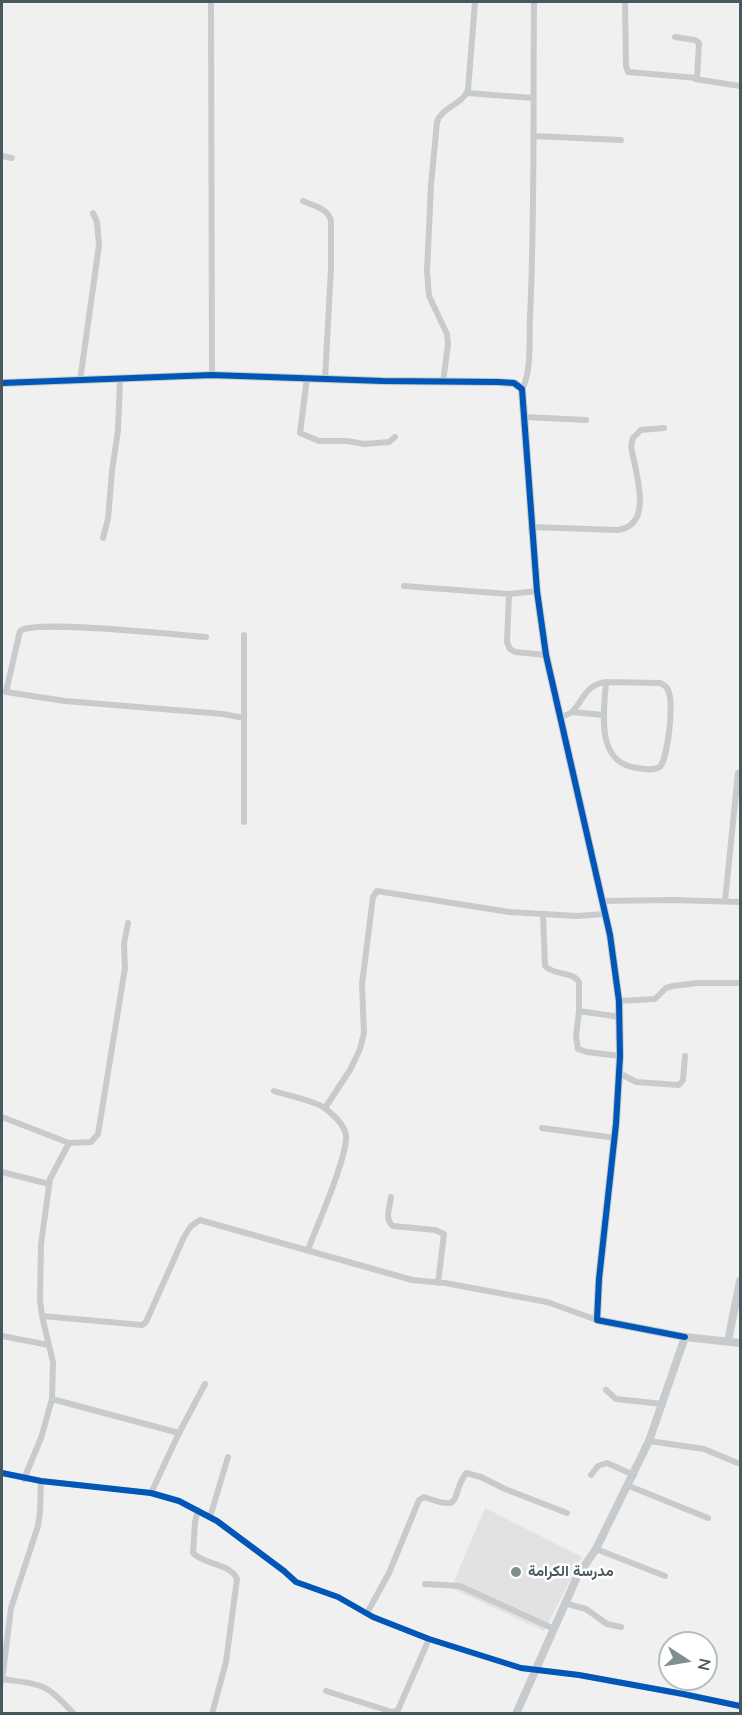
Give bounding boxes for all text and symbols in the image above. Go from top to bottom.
place label: مدرسة الكرامة [528,1563,614,1581]
marker: مدرسة الكرامة [509,1565,523,1579]
north arrow [658,1631,718,1691]
text: N [692,1656,716,1672]

